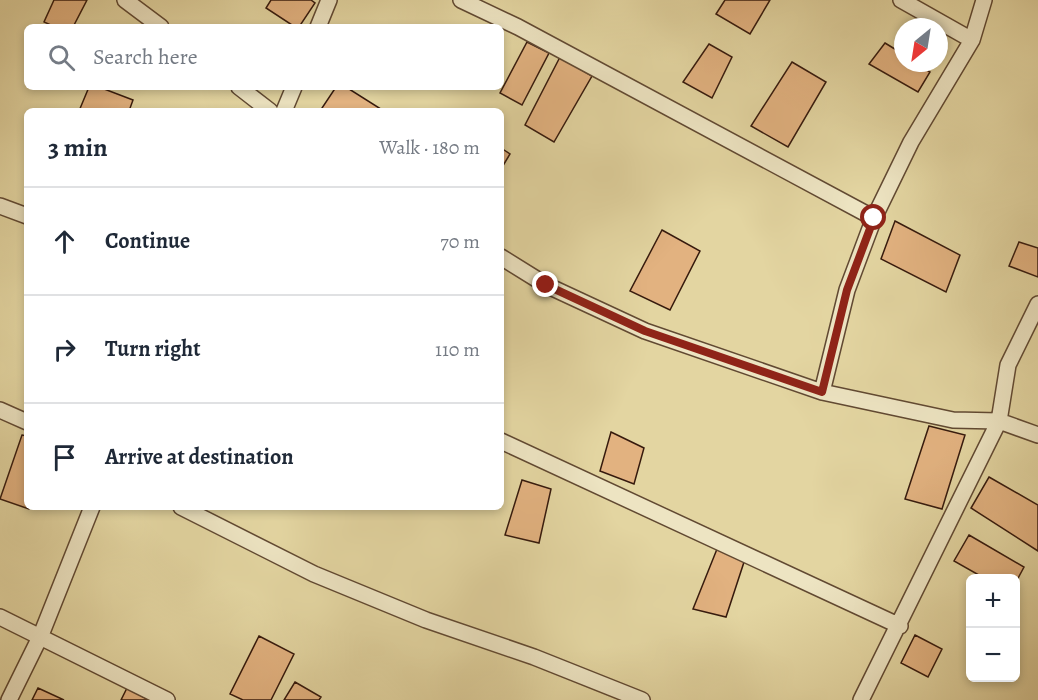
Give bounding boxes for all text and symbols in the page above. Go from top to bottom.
north arrow [894,18,948,72]
search box [24,24,504,90]
icon: search [45,41,78,74]
text: Search here [93,42,198,72]
text: 3 min [48,130,108,165]
text: Walk · 180 m [379,134,480,161]
route start [860,204,886,230]
icon: ahead [48,225,81,258]
text: Continue [105,226,190,256]
text: 70 m [440,228,480,255]
route end [532,271,558,297]
icon: right [48,333,81,366]
text: Turn right [105,334,201,364]
text: 110 m [435,336,480,363]
icon: arrive [48,441,81,474]
text: Arrive at destination [105,442,294,472]
map controls [966,574,1020,682]
button: + [966,574,1020,628]
button: − [966,628,1020,682]

